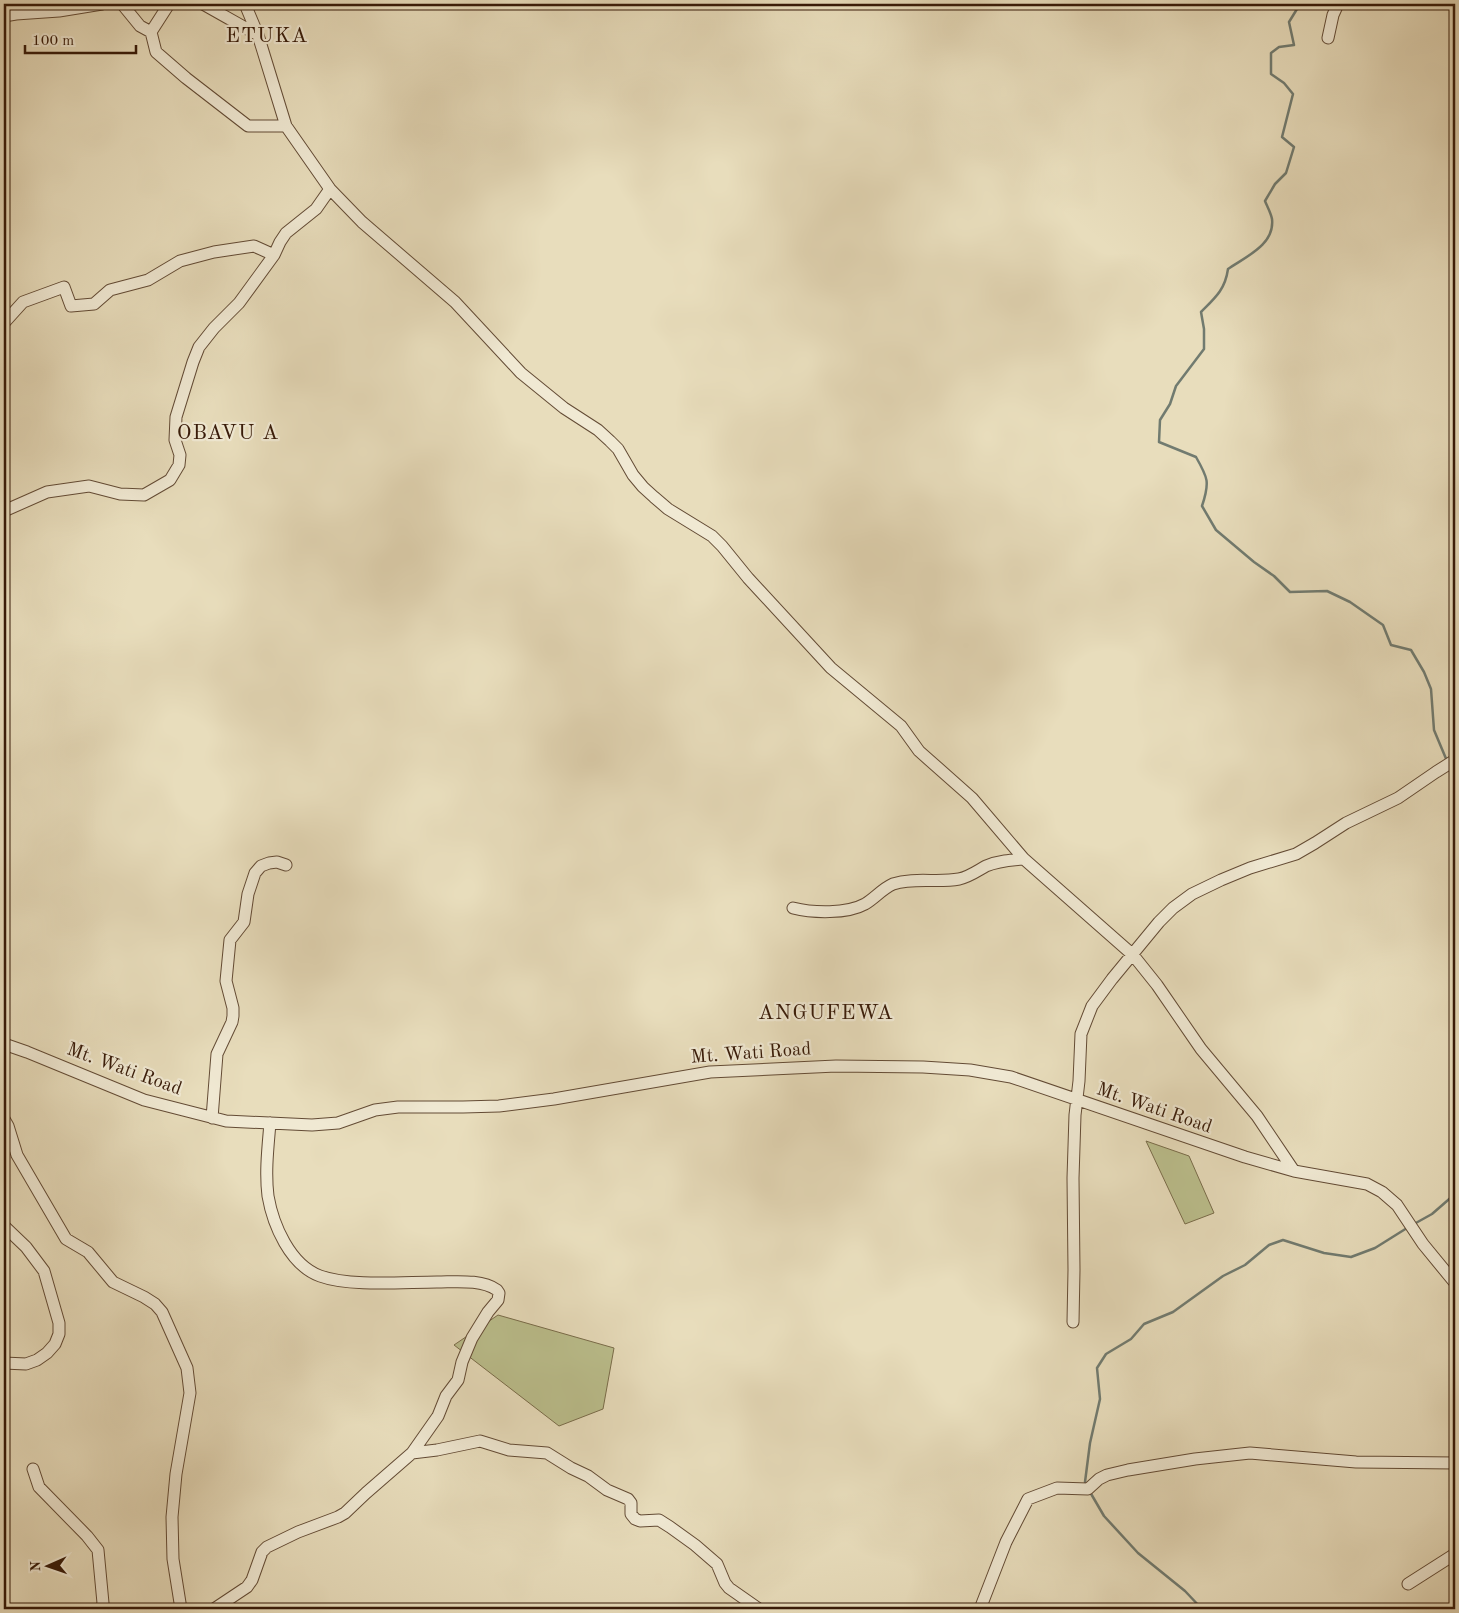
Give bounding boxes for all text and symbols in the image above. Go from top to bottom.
scale bar [25,22,136,54]
district label: ETUKA [226,26,308,47]
text: 100 m [32,34,74,49]
district label: OBAVU A [177,423,279,444]
district label: ANGUFEWA [758,1003,894,1024]
street label: Mt. Wati Road [64,1040,184,1100]
street label: Mt. Wati Road [690,1040,812,1068]
street label: Mt. Wati Road [1094,1080,1214,1138]
north arrow [22,1540,72,1590]
text: N [29,1561,43,1572]

